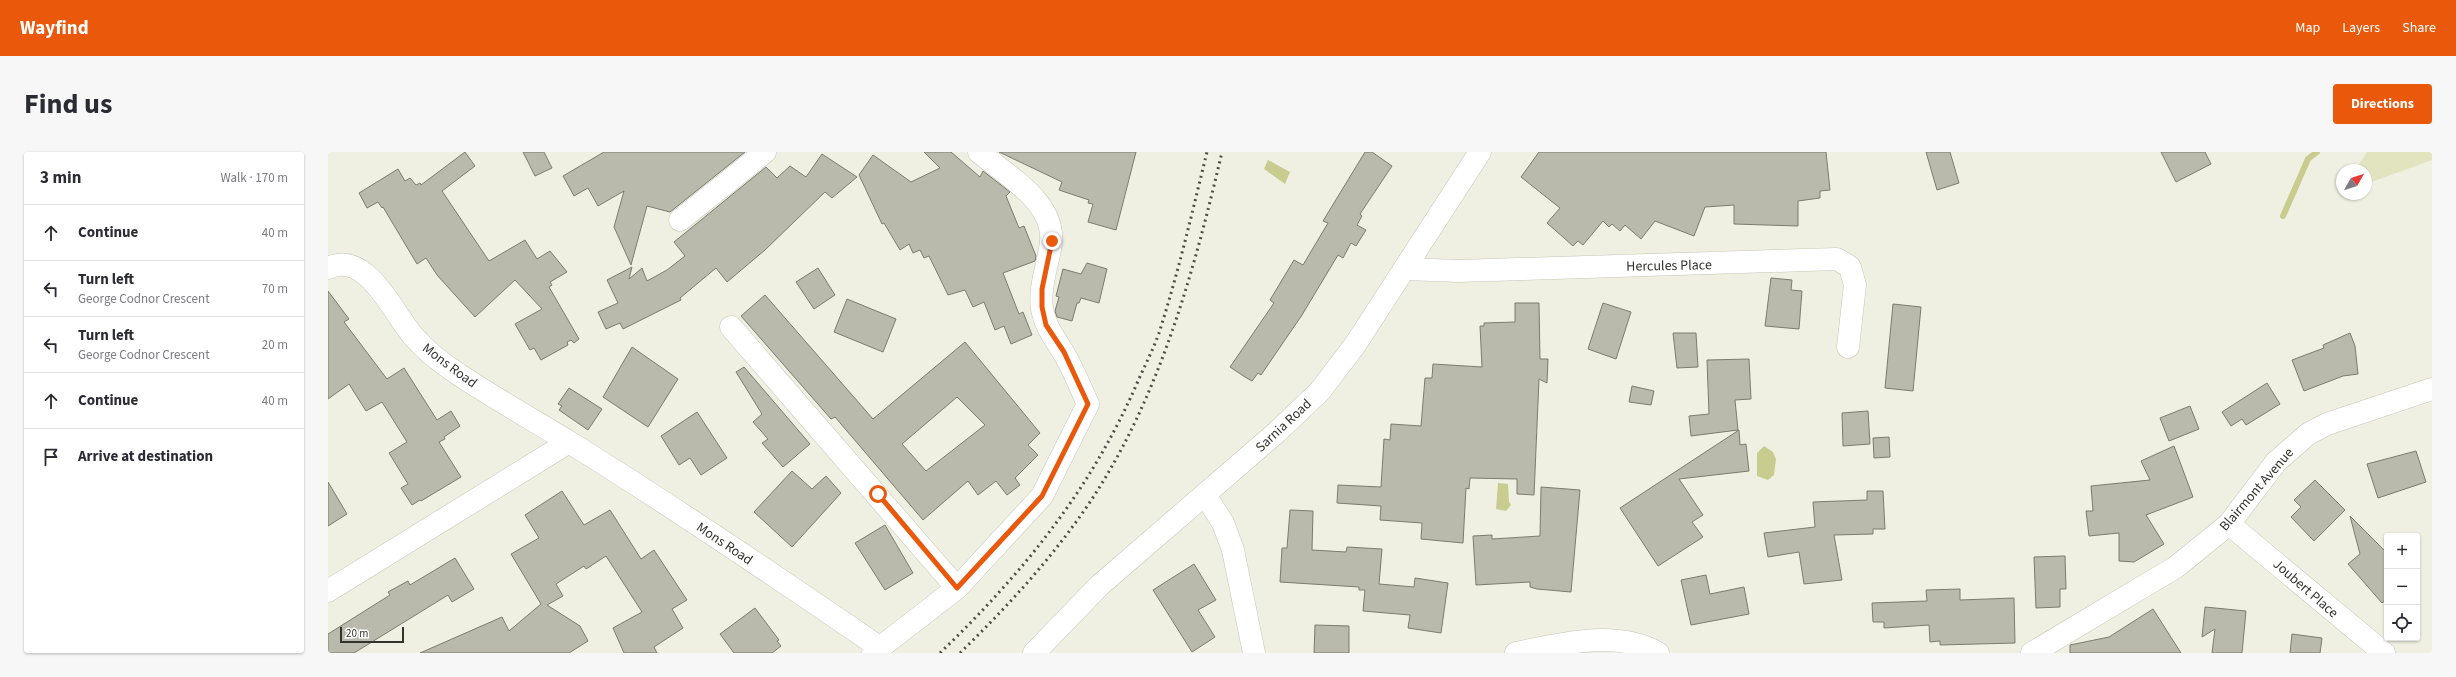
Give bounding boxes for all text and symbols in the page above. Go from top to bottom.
text: Wayfind [20,15,89,42]
text: Map [2295,18,2320,38]
text: Layers [2342,18,2380,38]
text: Share [2402,18,2436,38]
text: Find us [24,84,112,124]
button: Directions [2333,84,2432,124]
north arrow [2336,164,2372,200]
text: 3 min [40,166,81,190]
text: Walk · 170 m [220,169,288,187]
icon: ahead [40,222,62,244]
text: Continue [78,222,138,243]
text: 40 m [262,224,288,242]
route end [1043,232,1061,250]
street label: Hercules Place [1626,255,1712,277]
text: Turn left [78,269,134,290]
icon: left [40,278,62,300]
text: 70 m [262,280,288,298]
text: George Codnor Crescent [78,290,210,308]
text: Turn left [78,325,134,346]
icon: left [40,334,62,356]
text: 20 m [262,336,288,354]
street label: Mons Road [418,339,481,393]
text: George Codnor Crescent [78,346,210,364]
icon: ahead [40,390,62,412]
text: Continue [78,390,138,411]
text: 40 m [262,392,288,410]
street label: Sarnia Road [1251,394,1316,457]
street label: Blairmont Avenue [2215,444,2299,536]
icon: arrive [40,446,62,468]
text: Arrive at destination [78,446,213,467]
route start [869,485,887,503]
street label: Mons Road [692,518,757,570]
map controls [2384,533,2420,641]
button: + [2384,533,2420,569]
street label: Joubert Place [2268,555,2342,623]
button: − [2384,569,2420,605]
button: locate [2384,605,2420,641]
scale bar [340,625,404,644]
text: 20 m [346,626,368,641]

